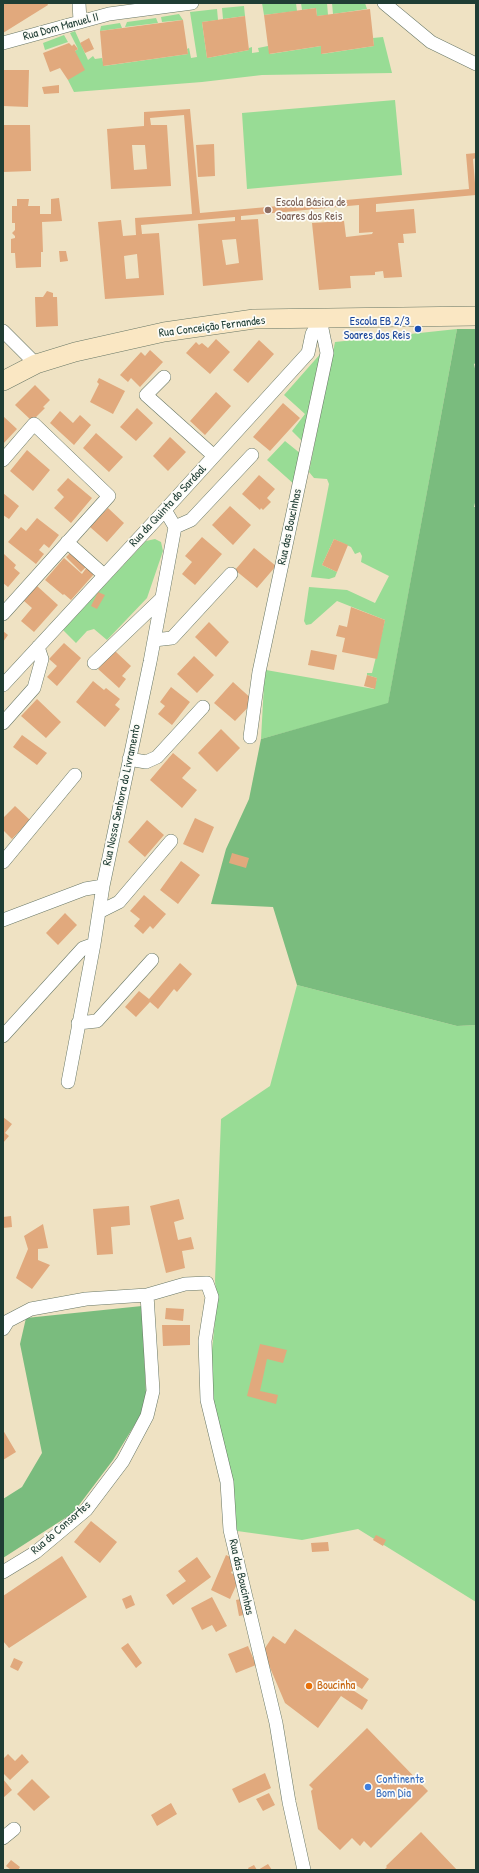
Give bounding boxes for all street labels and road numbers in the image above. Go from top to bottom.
street label: Rua Dom Manuel II [22,10,100,44]
street label: Rua Conceição Fernandes [158,313,266,341]
street label: Rua da Quinta do Sardoal [126,462,210,550]
street label: Rua das Boucinhas [275,488,305,566]
street label: Rua Nossa Senhora do Livramento [100,723,144,867]
street label: Rua do Consortes [28,1498,94,1558]
street label: Rua das Boucinhas [225,1538,257,1616]

